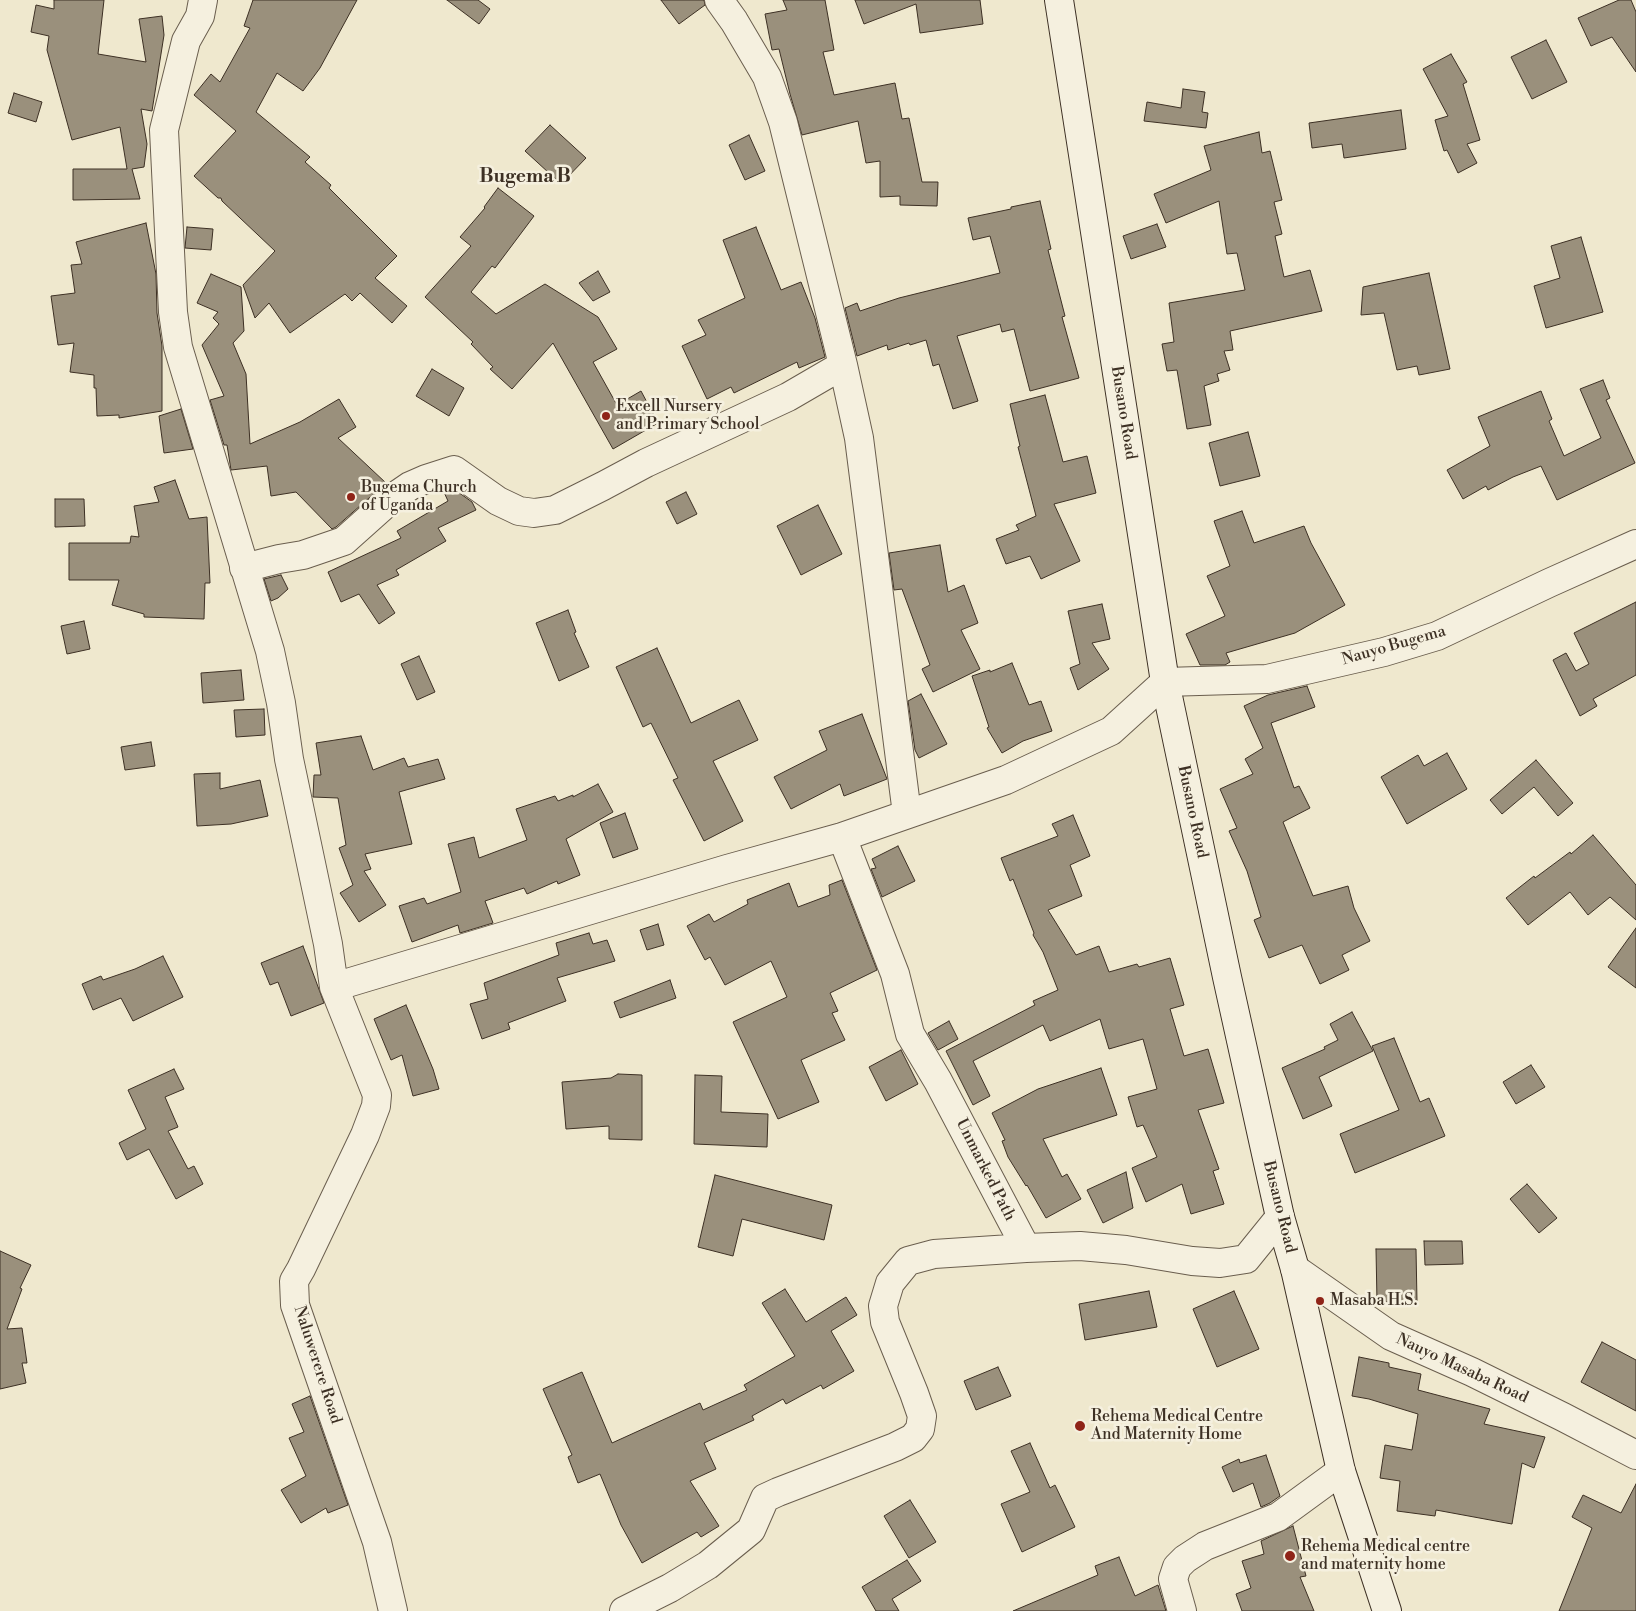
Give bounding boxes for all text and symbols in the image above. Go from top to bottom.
district label: Bugema B [479,166,571,188]
street label: Busano Road [1106,365,1140,461]
place label: Excell Nursery and Primary School [616,397,760,435]
marker: Excell Nursery and Primary School [600,410,612,422]
place label: Bugema Church of Uganda [361,478,477,516]
marker: Bugema Church of Uganda [345,491,357,503]
street label: Nauyo Bugema [1340,622,1448,670]
street label: Busano Road [1173,764,1211,860]
street label: Unmarked Path [951,1116,1019,1224]
street label: Busano Road [1258,1159,1300,1255]
place label: Masaba H.S. [1330,1291,1417,1311]
marker: Masaba H.S. [1314,1295,1326,1307]
street label: Naluwerere Road [289,1304,345,1426]
street label: Nauyo Masaba Road [1393,1330,1531,1408]
place label: Rehema Medical Centre And Maternity Home [1091,1407,1263,1445]
marker: Rehema Medical Centre And Maternity Home [1073,1419,1087,1433]
place label: Rehema Medical centre and maternity home [1301,1537,1470,1575]
marker: Rehema Medical centre and maternity home [1283,1549,1297,1563]

